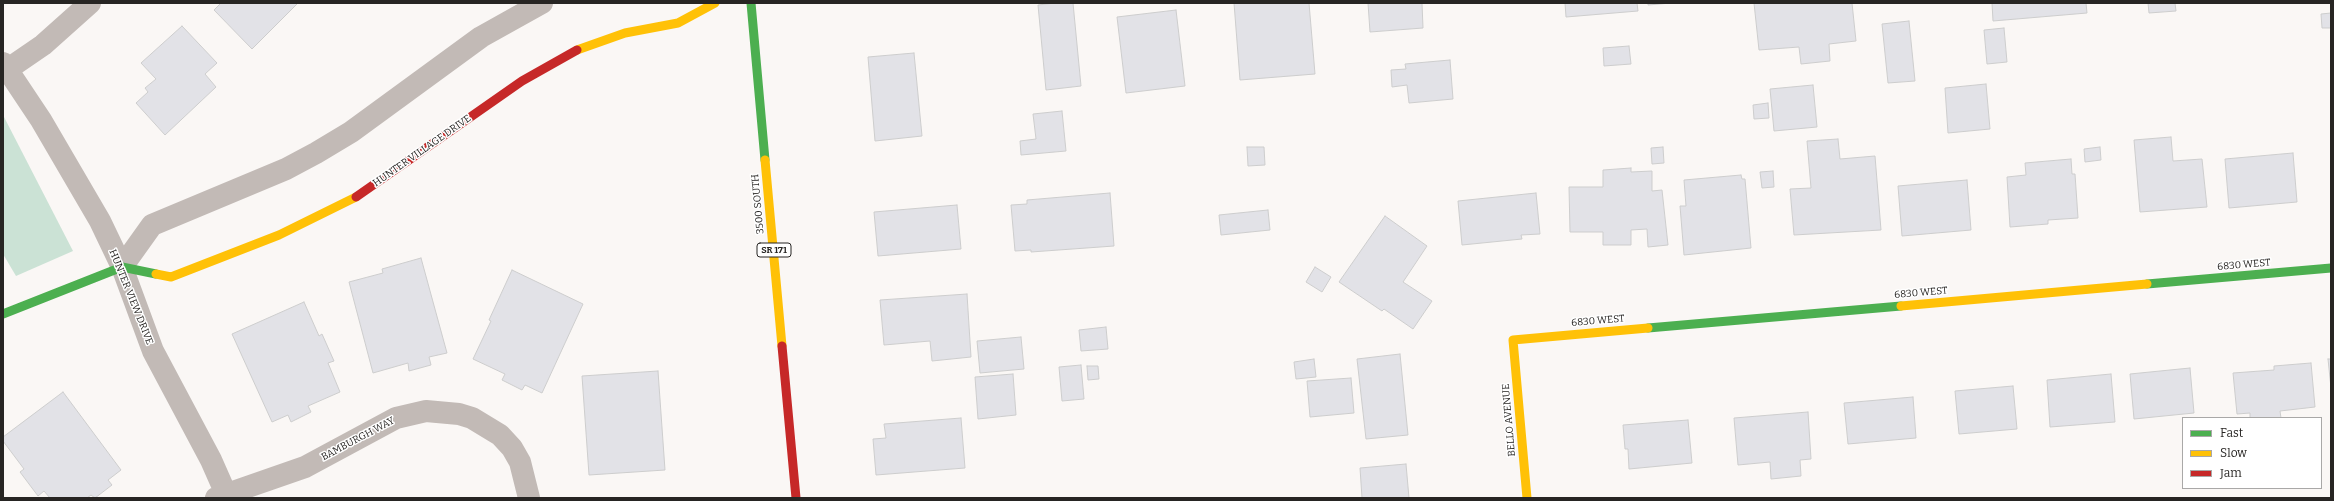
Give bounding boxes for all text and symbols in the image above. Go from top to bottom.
street label: HUNTER VILLAGE DRIVE [371,113,473,189]
street label: 3500 SOUTH [749,173,767,235]
road number: SR 171 [757,243,791,257]
street label: HUNTER VIEW DRIVE [106,248,156,346]
street label: 6830 WEST [2217,257,2271,273]
street label: 6830 WEST [1894,285,1948,301]
street label: 6830 WEST [1571,313,1625,329]
street label: BELLO AVENUE [1500,383,1518,457]
street label: BAMBURGH WAY [319,415,397,463]
legend [2182,417,2322,489]
text: Fast [2220,426,2243,440]
text: Slow [2220,446,2247,460]
text: Jam [2220,466,2242,480]

